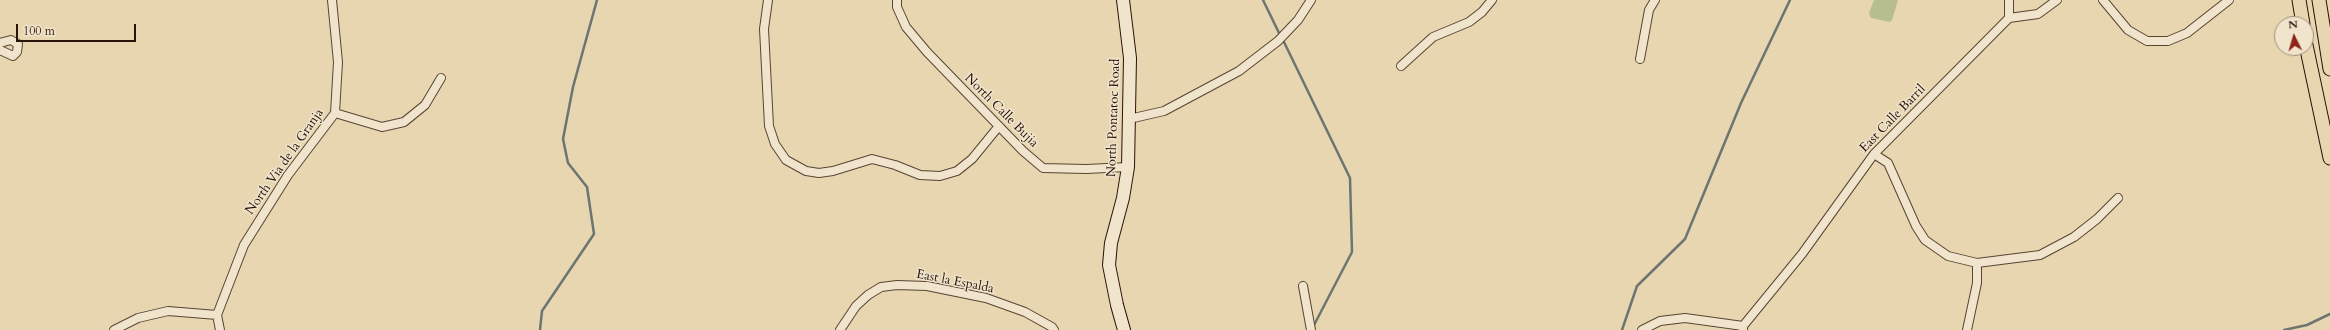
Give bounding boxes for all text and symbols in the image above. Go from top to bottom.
scale bar [18,16,138,42]
north arrow [2274,16,2314,56]
text: N [2288,17,2298,32]
text: 100 m [23,23,55,39]
street label: North Pontatoc Road [1104,58,1124,178]
street label: North Calle Bujia [961,71,1041,151]
street label: East Calle Barril [1857,82,1929,156]
street label: North Via de la Granja [242,106,328,218]
street label: East la Espalda [915,267,995,297]

